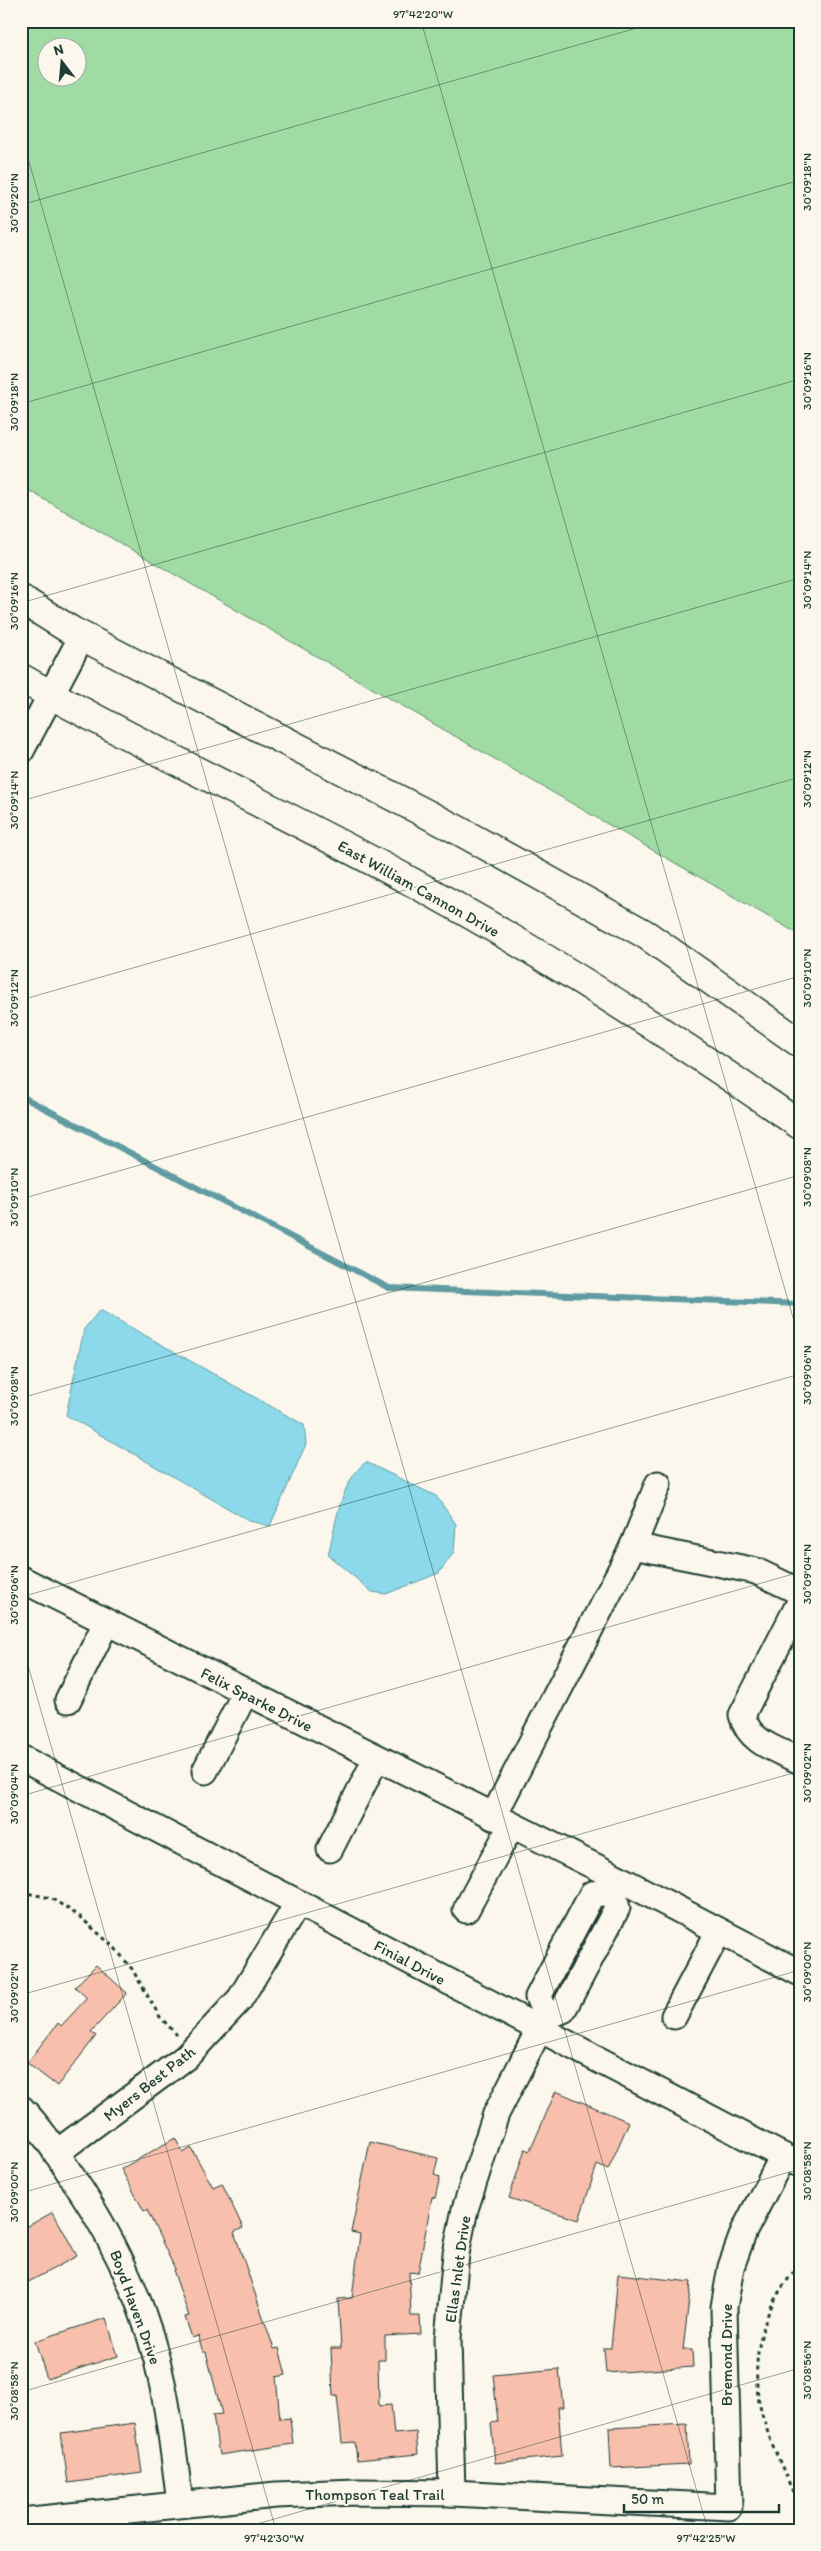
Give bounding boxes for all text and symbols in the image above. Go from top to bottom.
text: 97°42'20"W [393,7,453,21]
north arrow [38,38,88,88]
text: N [52,41,65,59]
text: 30°09'18"N [800,153,814,211]
text: 30°09'20"N [7,173,21,233]
text: 30°09'16"N [800,352,814,410]
text: 30°09'18"N [7,373,21,431]
text: 30°09'14"N [800,551,814,609]
text: 30°09'16"N [7,572,21,630]
text: 30°09'12"N [800,750,814,808]
text: 30°09'14"N [7,771,21,829]
street label: East William Cannon Drive [334,836,503,941]
text: 30°09'10"N [800,949,814,1007]
text: 30°09'12"N [7,969,21,1027]
text: 30°09'08"N [800,1147,814,1207]
text: 30°09'10"N [7,1168,21,1226]
text: 30°09'06"N [800,1345,814,1405]
text: 30°09'08"N [7,1366,21,1426]
text: 30°09'04"N [800,1544,814,1604]
text: 30°09'06"N [7,1565,21,1625]
street label: Felix Sparke Drive [198,1663,316,1736]
text: 30°09'02"N [800,1743,814,1803]
text: 30°09'04"N [7,1764,21,1824]
street label: Finial Drive [371,1936,449,1989]
text: 30°09'00"N [800,1942,814,2002]
text: 30°09'02"N [7,1963,21,2023]
street label: Myers Best Path [100,2041,199,2125]
text: 30°08'58"N [800,2141,814,2201]
text: 30°09'00"N [7,2162,21,2222]
street label: Ellas Inlet Drive [441,2214,474,2324]
street label: Boyd Haven Drive [106,2247,165,2367]
street label: Bremond Drive [717,2304,736,2406]
text: 30°08'56"N [800,2341,814,2399]
text: 30°08'58"N [7,2361,21,2421]
scale bar [624,2481,778,2513]
street label: Thompson Teal Trail [305,2485,445,2504]
text: 50 m [631,2490,664,2508]
text: 97°42'30"W [244,2531,304,2545]
text: 97°42'25"W [677,2531,735,2545]

